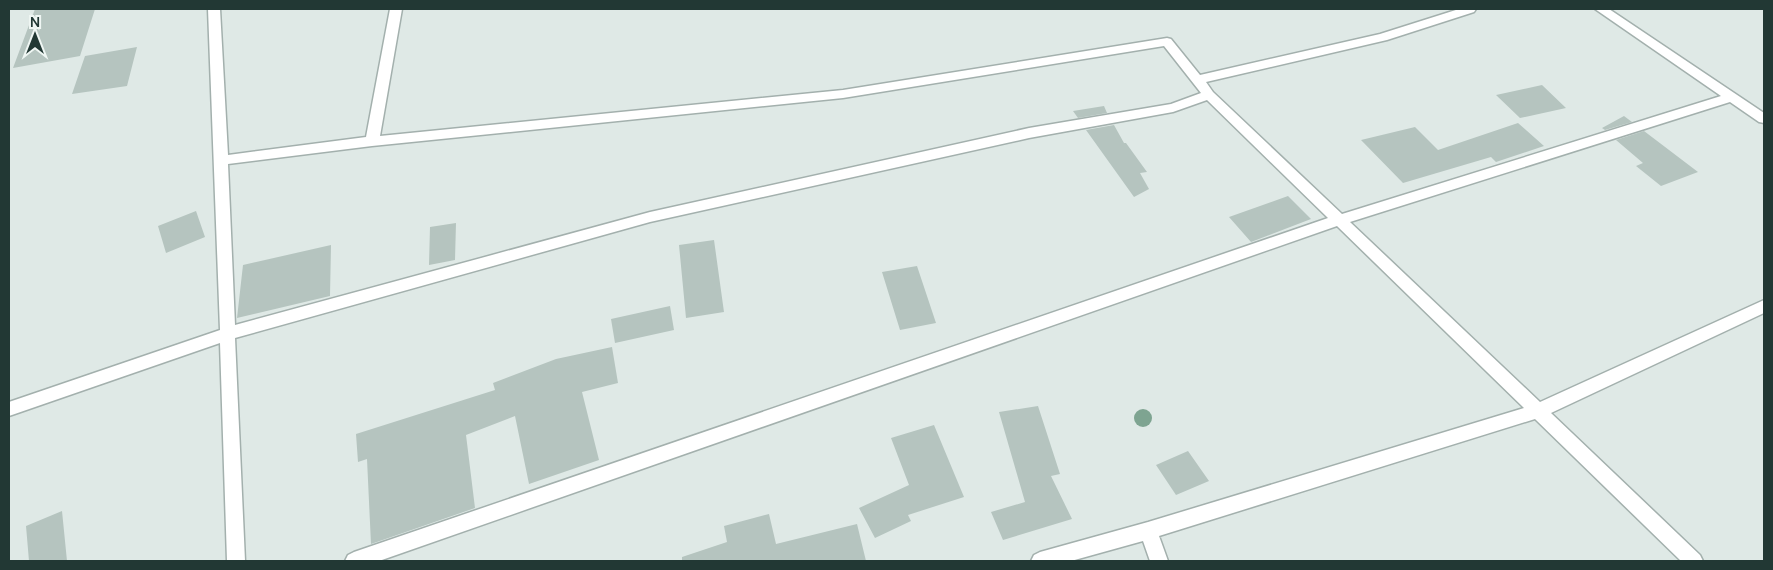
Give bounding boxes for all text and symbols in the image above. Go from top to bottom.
north arrow [10,10,60,60]
text: N [30,12,40,31]

